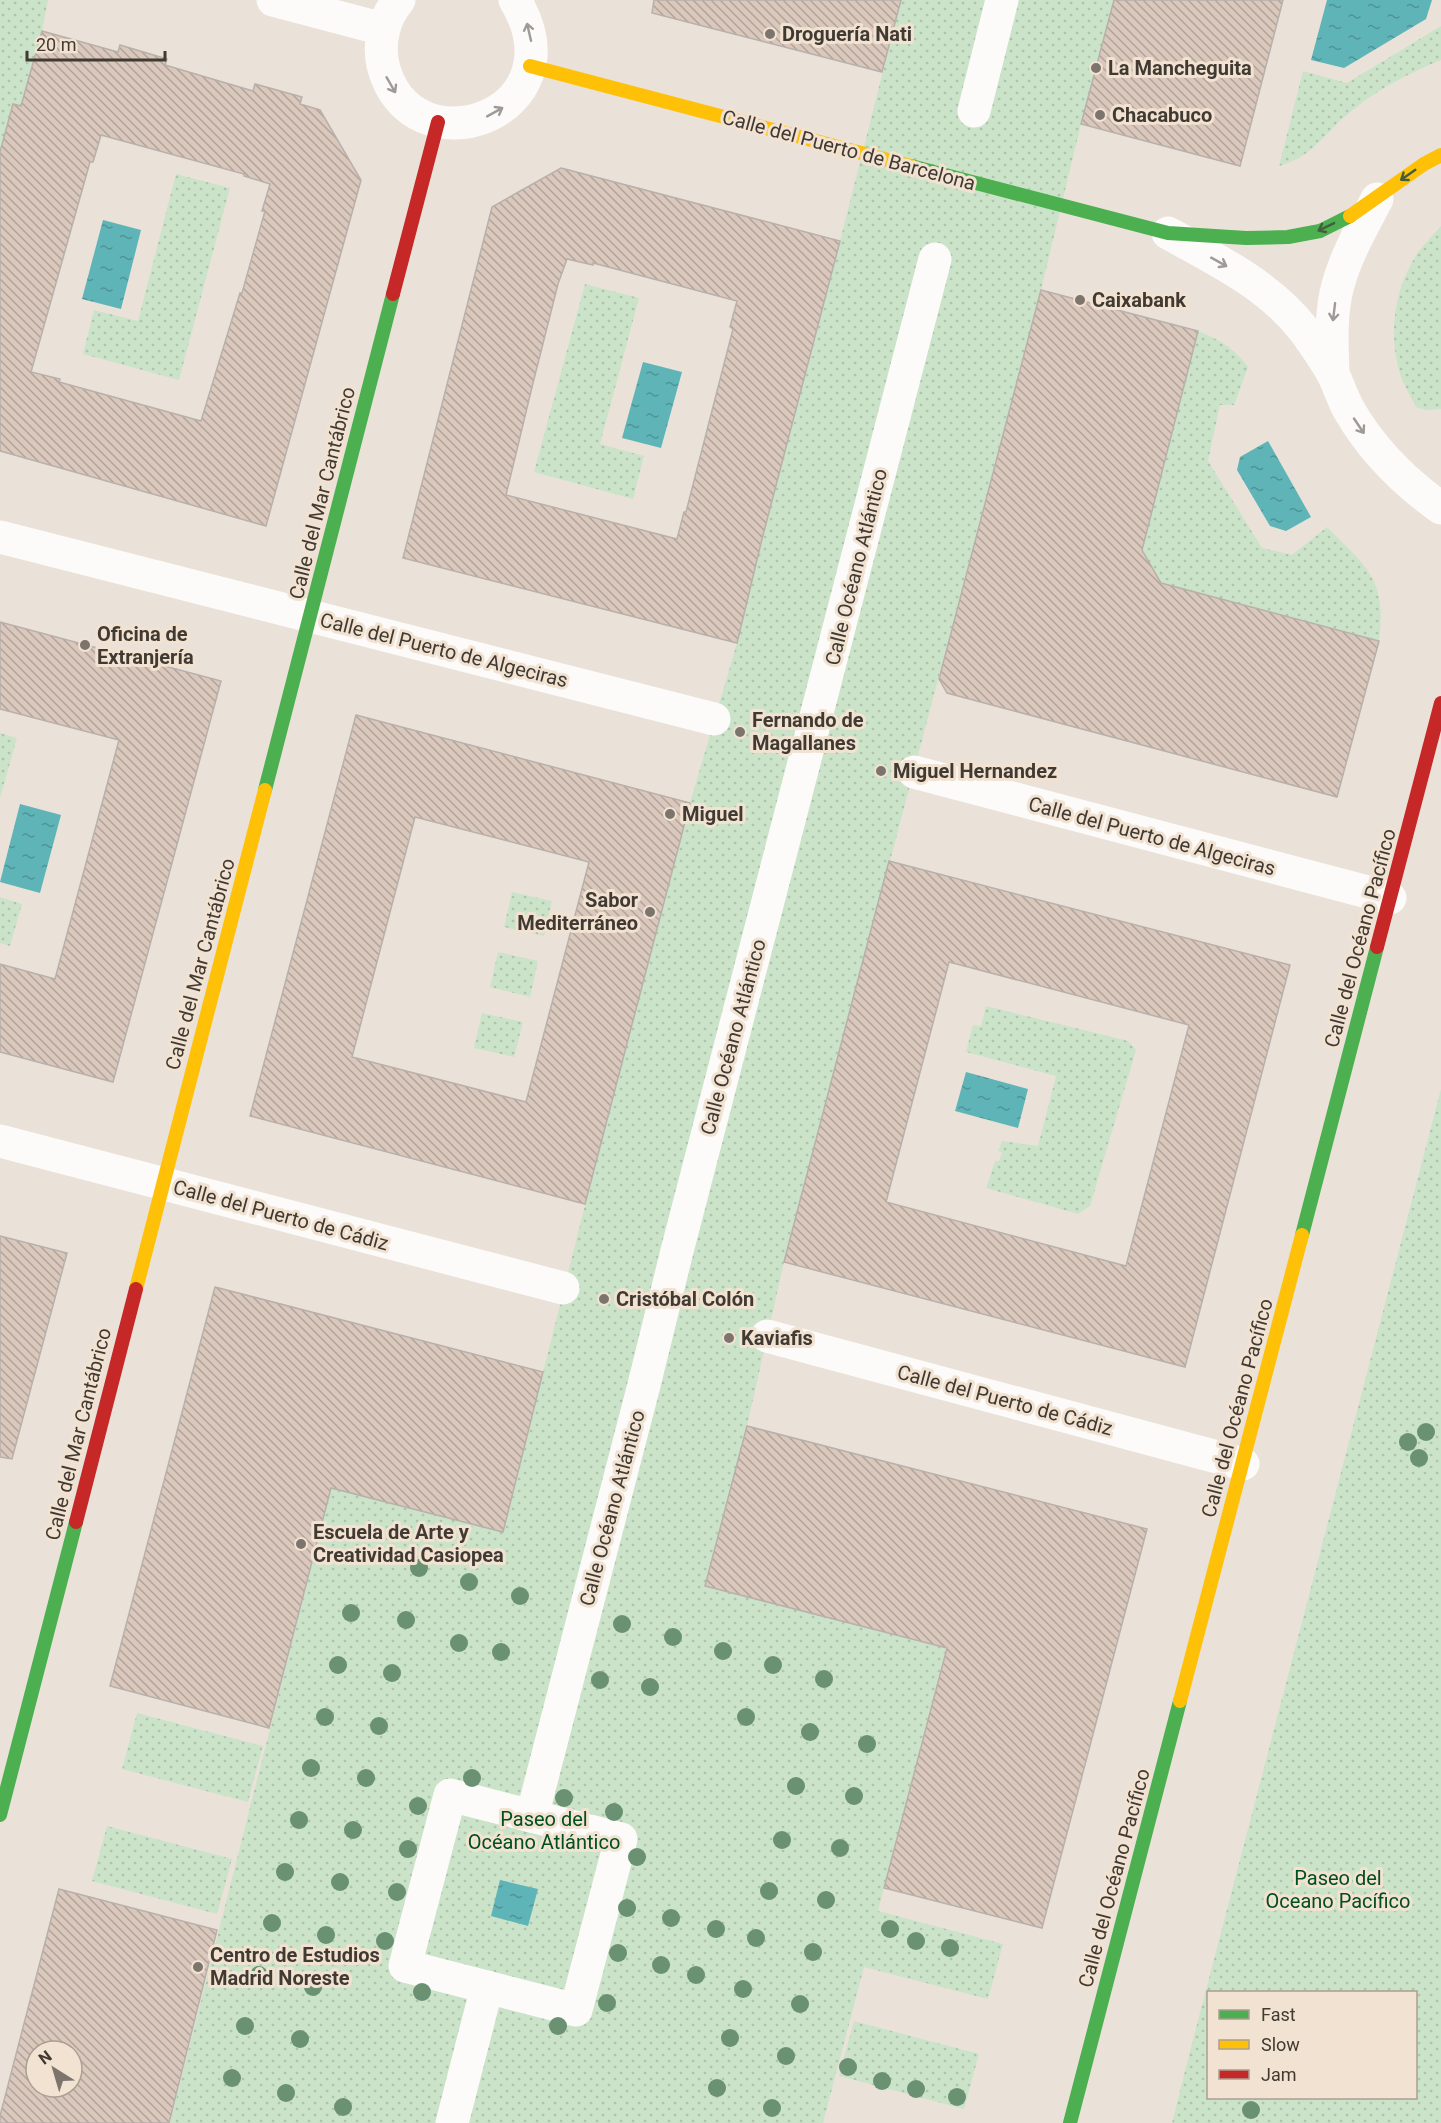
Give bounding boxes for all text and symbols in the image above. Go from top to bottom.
one-way arrow [523,22,534,42]
place label: Droguería Nati [782,22,912,46]
scale bar [27,24,165,62]
marker: Droguería Nati [763,27,777,41]
text: 20 m [36,34,76,55]
place label: La Mancheguita [1108,56,1252,80]
marker: La Mancheguita [1089,61,1103,75]
one-way arrow [386,77,398,94]
place label: Chacabuco [1112,103,1212,127]
street label: Calle del Puerto de Barcelona [720,105,978,195]
one-way arrow [485,106,503,117]
marker: Chacabuco [1093,108,1107,122]
one-way arrow [1400,169,1416,181]
one-way arrow [1317,222,1335,234]
one-way arrow [1210,256,1227,268]
place label: Caixabank [1092,288,1186,312]
marker: Caixabank [1073,293,1087,307]
one-way arrow [1328,301,1339,321]
street label: Calle del Mar Cantábrico [284,384,360,602]
one-way arrow [1353,417,1365,434]
street label: Calle Océano Atlántico [820,466,892,668]
street label: Calle del Puerto de Algeciras [318,608,570,692]
place label: Oficina de Extranjería [97,622,194,669]
marker: Oficina de Extranjería [78,638,92,652]
place label: Fernando de Magallanes [752,708,864,755]
marker: Fernando de Magallanes [733,725,747,739]
place label: Miguel Hernandez [893,759,1057,783]
marker: Miguel Hernandez [874,764,888,778]
street label: Calle del Puerto de Algeciras [1026,791,1278,881]
place label: Miguel [682,802,744,826]
marker: Miguel [663,807,677,821]
street label: Calle del Océano Pacífico [1319,826,1401,1050]
street label: Calle del Mar Cantábrico [160,856,240,1072]
place label: Sabor Mediterráneo [517,888,639,935]
marker: Sabor Mediterráneo [643,905,657,919]
street label: Calle Océano Atlántico [695,936,771,1138]
street label: Calle del Puerto de Cádiz [171,1175,391,1255]
place label: Cristóbal Colón [616,1287,754,1311]
marker: Cristóbal Colón [597,1292,611,1306]
street label: Calle del Océano Pacífico [1196,1296,1278,1520]
street label: Calle del Mar Cantábrico [40,1325,116,1543]
place label: Kaviafis [741,1326,813,1350]
marker: Kaviafis [722,1331,736,1345]
street label: Calle del Puerto de Cádiz [895,1360,1115,1440]
street label: Calle Océano Atlántico [574,1407,650,1609]
place label: Escuela de Arte y Creatividad Casiopea [313,1520,504,1567]
marker: Escuela de Arte y Creatividad Casiopea [294,1537,308,1551]
street label: Calle del Océano Pacífico [1073,1766,1155,1990]
park label: Paseo del Océano Atlántico [468,1807,620,1854]
park label: Paseo del Oceano Pacífico [1266,1866,1410,1913]
place label: Centro de Estudios Madrid Noreste [210,1943,380,1990]
marker: Centro de Estudios Madrid Noreste [191,1960,205,1974]
legend [1207,1991,1417,2099]
text: Fast [1261,2004,1296,2025]
text: Slow [1261,2034,1300,2055]
north arrow [24,2039,84,2099]
text: N [35,2046,56,2068]
text: Jam [1261,2064,1297,2085]

